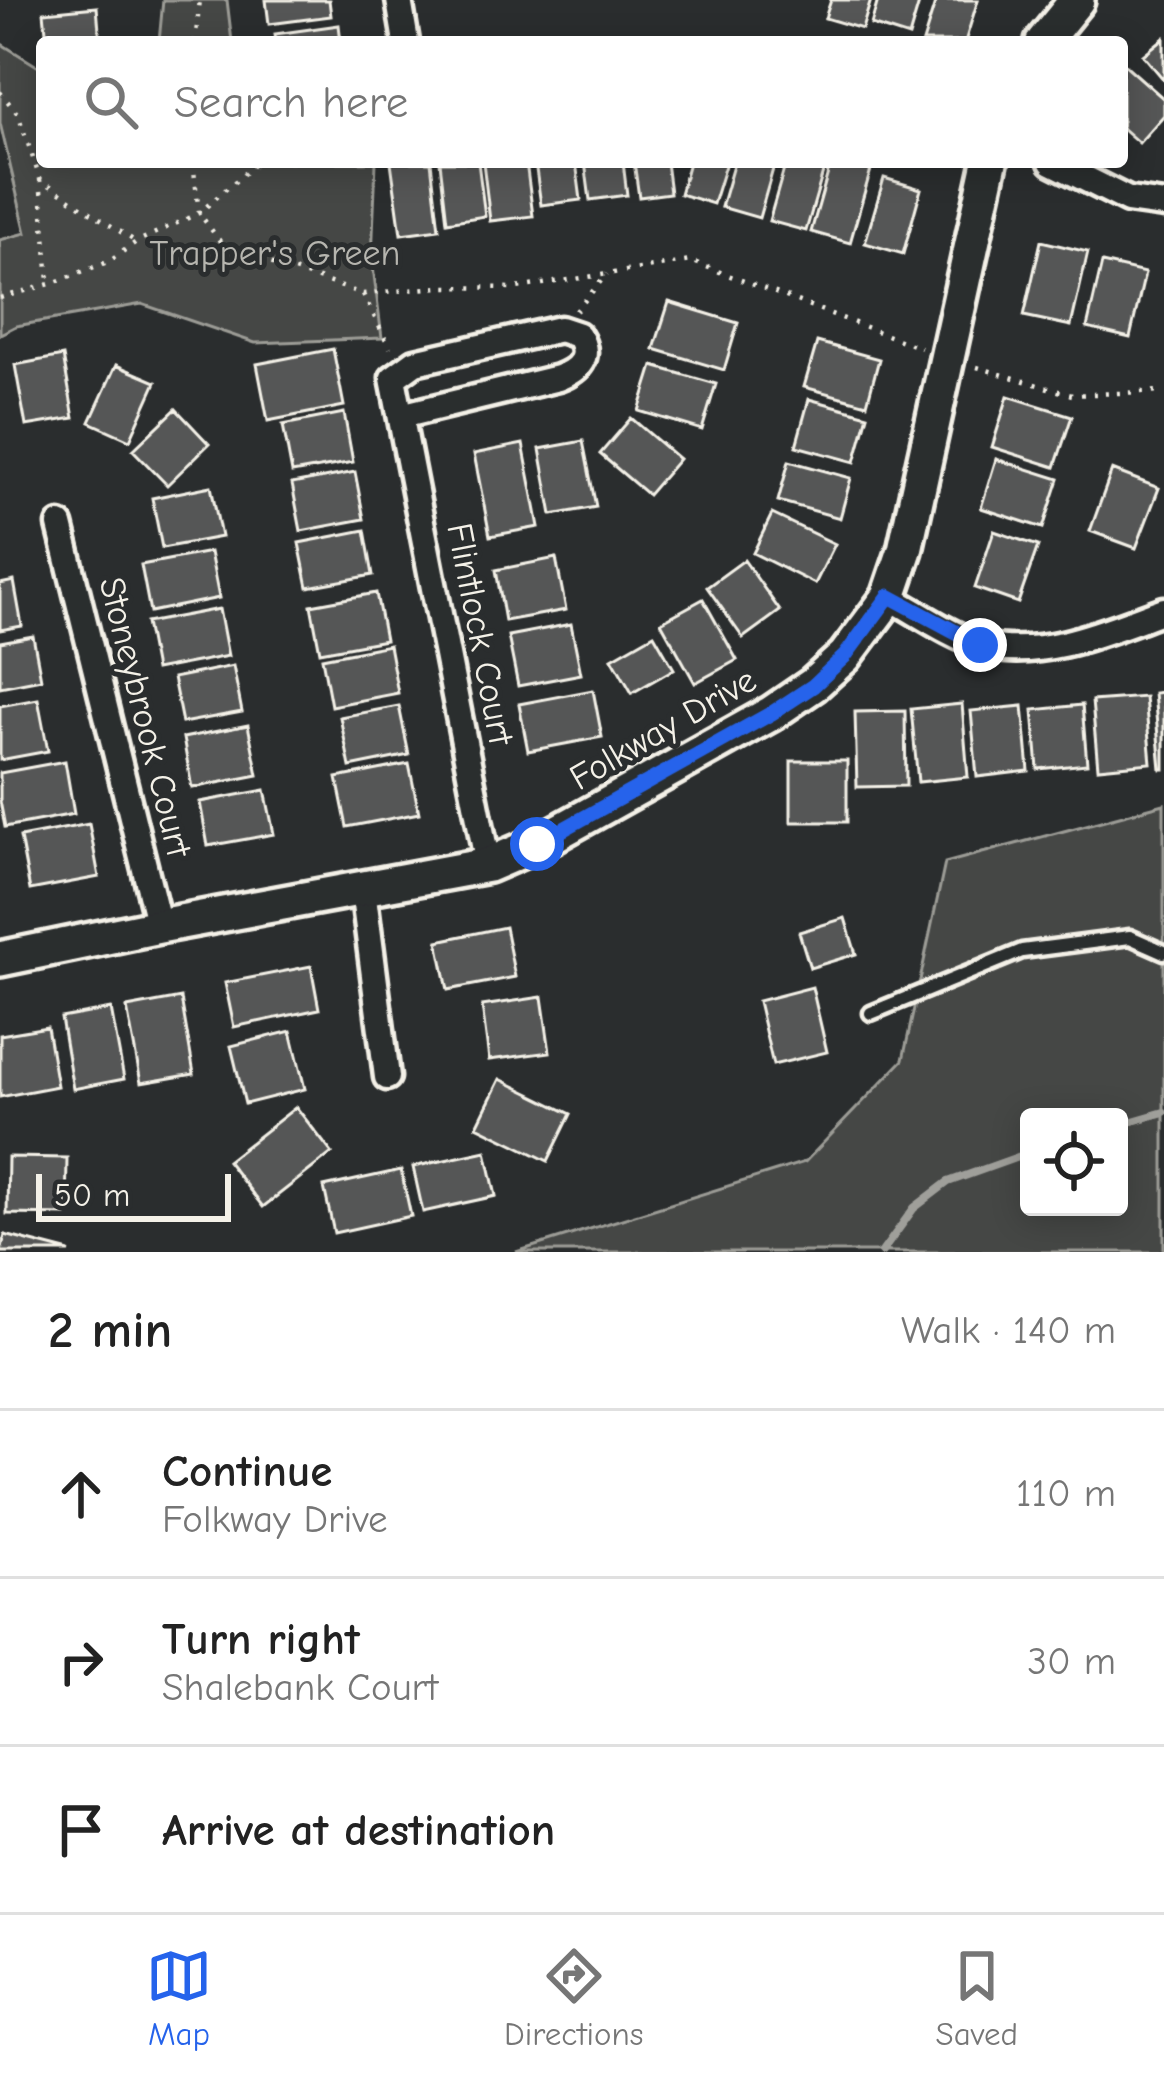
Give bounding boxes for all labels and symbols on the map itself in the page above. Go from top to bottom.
park label: Trapper's Green [150,233,400,274]
street label: Flintlock Court [438,520,522,750]
street label: Stoneybrook Court [90,573,200,863]
route end [953,618,1007,672]
street label: Folkway Drive [563,659,763,799]
route start [510,817,564,871]
scale bar [36,1168,231,1221]

